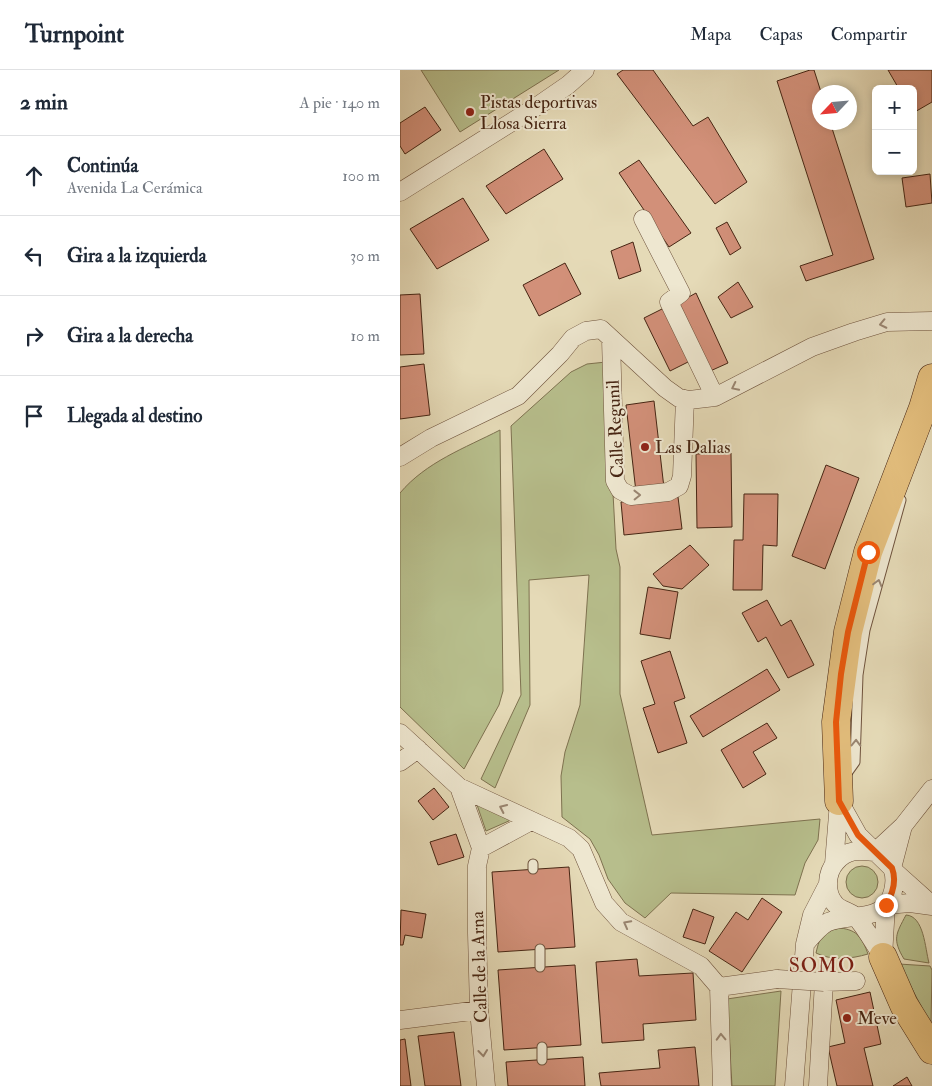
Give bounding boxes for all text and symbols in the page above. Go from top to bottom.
text: Turnpoint [25,19,124,50]
text: Mapa [690,23,732,46]
text: Capas [760,23,803,46]
text: Compartir [831,23,907,46]
north arrow [812,85,857,130]
map controls [872,85,917,175]
button: + [872,85,917,130]
text: 2 min [20,89,68,116]
place label: Pistas deportivas Llosa Sierra [480,91,597,135]
text: A pie · 140 m [299,93,380,113]
marker: Pistas deportivas Llosa Sierra [464,106,476,118]
button: − [872,130,917,175]
text: Continúa [67,154,138,178]
icon: ahead [20,162,48,190]
text: 100 m [342,166,380,186]
text: Avenida La Cerámica [67,178,203,198]
icon: left [20,242,48,270]
text: Gira a la izquierda [67,244,206,268]
text: 30 m [350,246,380,266]
one-way arrow [879,318,888,329]
icon: right [20,322,48,350]
text: Gira a la derecha [67,324,193,348]
text: 10 m [350,326,380,346]
street label: Calle Regunil [601,379,630,479]
one-way arrow [731,381,740,391]
icon: arrive [20,402,48,430]
text: Llegada al destino [67,404,202,428]
place label: Las Dalias [655,436,730,459]
marker: Las Dalias [639,441,651,453]
one-way arrow [634,490,642,500]
route start [857,541,880,564]
one-way arrow [872,579,883,588]
one-way arrow [851,739,861,747]
one-way arrow [499,804,508,814]
route end [875,894,898,917]
street label: Calle de la Arna [466,910,493,1023]
one-way arrow [624,920,633,930]
district label: SOMO [789,953,855,978]
place label: Meve [857,1007,897,1030]
marker: Meve [841,1012,853,1024]
one-way arrow [715,1033,726,1041]
one-way arrow [477,1049,488,1057]

